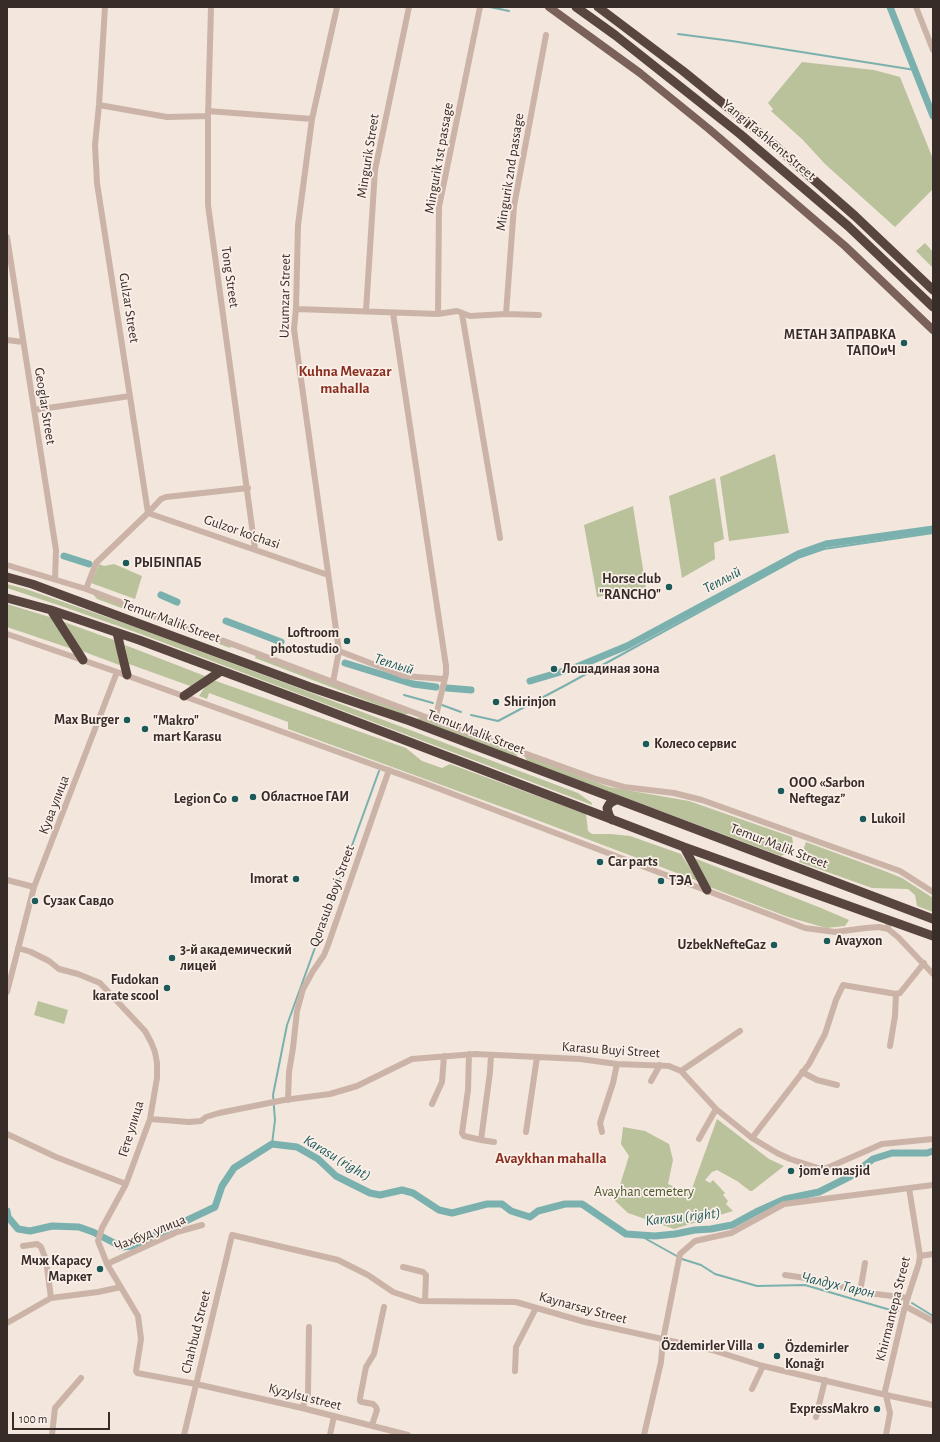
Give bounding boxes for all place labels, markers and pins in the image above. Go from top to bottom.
place label: МЕТАН ЗАПРАВКА ТАПОиЧ [784,327,896,360]
marker: МЕТАН ЗАПРАВКА ТАПОиЧ [899,338,909,348]
place label: РЫБINПАБ [134,555,202,571]
marker: РЫБINПАБ [121,558,131,568]
place label: Horse club "RANCHO" [599,571,661,604]
marker: Horse club "RANCHO" [664,582,674,592]
place label: Loftroom photostudio [270,625,339,658]
marker: Loftroom photostudio [342,636,352,646]
place label: Лошадиная зона [562,661,660,677]
marker: Лошадиная зона [549,664,559,674]
place label: Shirinjon [504,694,556,710]
marker: Shirinjon [491,697,501,707]
place label: Max Burger [54,712,119,728]
place label: "Makro" mart Karasu [153,713,222,746]
marker: Max Burger [122,715,132,725]
marker: "Makro" mart Karasu [140,724,150,734]
place label: Колесо сервис [654,736,737,752]
marker: Колесо сервис [641,739,651,749]
place label: ООО «Sarbon Neftegaz” [789,775,865,808]
marker: ООО «Sarbon Neftegaz” [776,786,786,796]
place label: Областное ГАИ [261,789,349,805]
place label: Legion Co [174,791,227,807]
marker: Областное ГАИ [248,792,258,802]
marker: Legion Co [230,794,240,804]
place label: Lukoil [871,811,905,827]
marker: Lukoil [858,814,868,824]
place label: Car parts [608,854,658,870]
marker: Car parts [595,857,605,867]
place label: Imorat [250,871,288,887]
place label: ТЭА [669,873,692,889]
marker: Imorat [291,874,301,884]
marker: ТЭА [656,876,666,886]
place label: Сузак Савдо [43,893,114,909]
marker: Сузак Савдо [30,896,40,906]
place label: Avayxon [835,933,882,949]
marker: Avayxon [822,936,832,946]
place label: UzbekNefteGaz [678,937,766,953]
marker: UzbekNefteGaz [769,940,779,950]
place label: 3-й академический лицей [180,942,292,974]
marker: 3-й академический лицей [167,953,177,963]
place label: Fudokan karate scool [93,972,159,1004]
marker: Fudokan karate scool [162,983,172,993]
place label: jom'e masjid [799,1163,870,1179]
marker: jom'e masjid [786,1166,796,1176]
place label: Мчж Карасу Маркет [21,1253,92,1286]
marker: Мчж Карасу Маркет [95,1264,105,1274]
place label: Özdemirler Villa [661,1338,753,1354]
place label: Özdemirler Konağı [785,1340,849,1372]
marker: Özdemirler Villa [756,1341,766,1351]
marker: Özdemirler Konağı [772,1351,782,1361]
place label: ExpressMakro [790,1401,869,1417]
marker: ExpressMakro [872,1404,882,1414]

